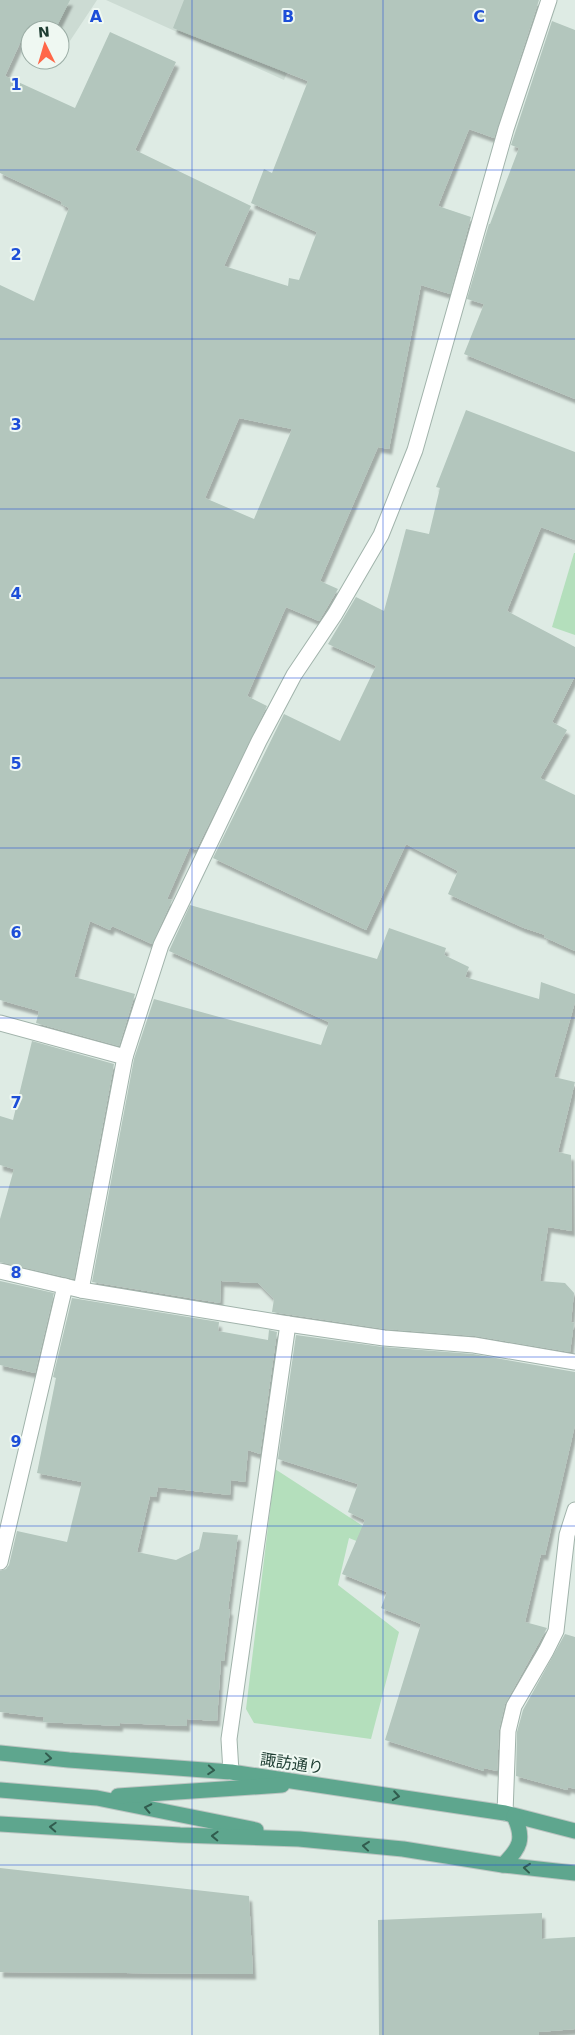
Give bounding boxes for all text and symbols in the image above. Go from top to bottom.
text: A [90,7,103,26]
text: B [282,7,294,26]
text: C [473,7,485,26]
north arrow [20,20,70,70]
text: N [37,24,50,41]
text: 1 [10,75,22,94]
text: 2 [10,245,22,264]
text: 3 [10,415,22,434]
text: 4 [10,584,22,603]
text: 5 [10,754,22,773]
text: 6 [10,923,22,942]
text: 7 [10,1093,22,1112]
text: 8 [10,1263,22,1282]
text: 9 [10,1432,22,1451]
street label: 諏訪通り [259,1750,325,1777]
one-way arrow [45,1752,53,1763]
one-way arrow [207,1765,215,1776]
one-way arrow [392,1791,400,1801]
one-way arrow [144,1803,153,1814]
one-way arrow [49,1822,57,1833]
one-way arrow [211,1831,219,1841]
one-way arrow [361,1840,369,1851]
one-way arrow [522,1863,530,1874]

